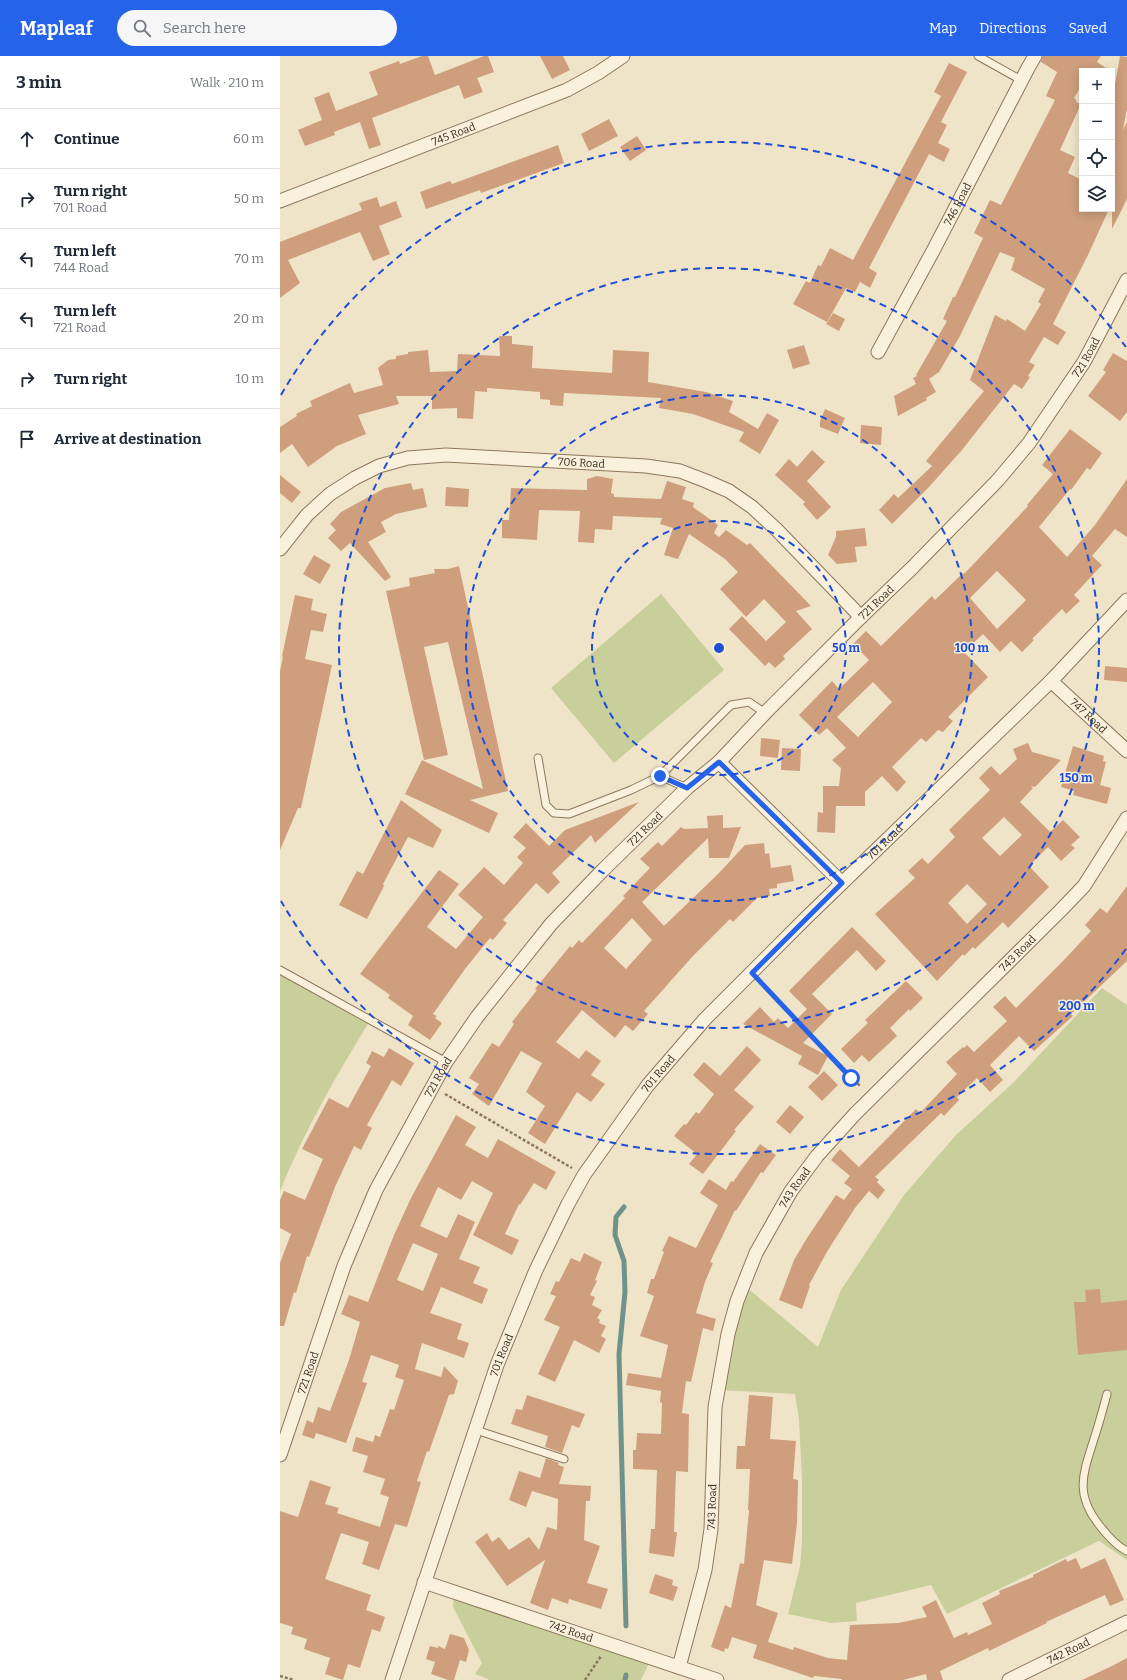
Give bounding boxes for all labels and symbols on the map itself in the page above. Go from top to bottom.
street label: 745 Road [430,119,478,148]
street label: 746 Road [941,180,974,228]
street label: 721 Road [1069,335,1103,380]
street label: 706 Road [558,455,606,470]
street label: 721 Road [856,582,897,622]
centre of rings [712,641,726,655]
text: 50 m [832,641,860,655]
text: 100 m [955,641,990,655]
street label: 747 Road [1067,695,1110,736]
route end [651,767,669,785]
text: 150 m [1060,771,1093,785]
street label: 721 Road [625,809,666,849]
street label: 701 Road [864,821,906,862]
street label: 743 Road [996,932,1039,974]
text: 200 m [1059,999,1095,1013]
street label: 701 Road [639,1052,678,1095]
street label: 721 Road [422,1054,455,1099]
route start [842,1069,860,1087]
street label: 743 Road [776,1164,813,1210]
street label: 701 Road [487,1331,516,1378]
street label: 721 Road [295,1349,321,1396]
street label: 743 Road [704,1483,719,1530]
street label: 742 Road [547,1618,595,1645]
street label: 742 Road [1045,1635,1092,1667]

